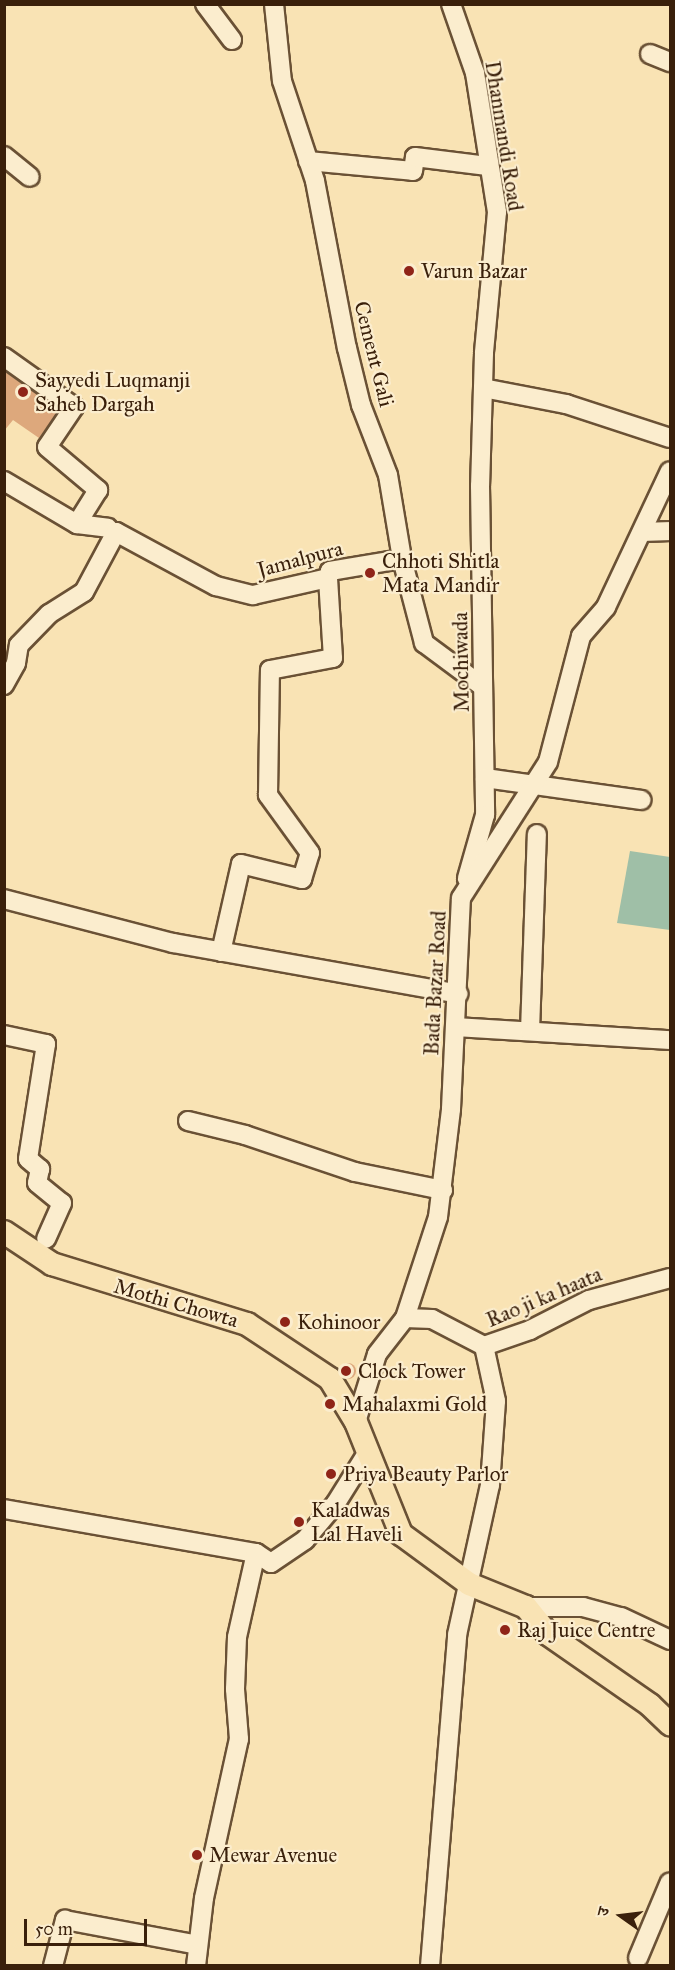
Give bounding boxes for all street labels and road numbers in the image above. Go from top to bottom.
street label: Dhanmandi Road [480,59,528,213]
street label: Cement Gali [349,298,399,410]
street label: Jamalpura [254,536,346,582]
street label: Mochiwada [448,612,474,712]
street label: Bada Bazar Road [419,910,451,1056]
street label: Rao ji ka haata [482,1261,606,1333]
street label: Mothi Chowta [111,1273,241,1333]

